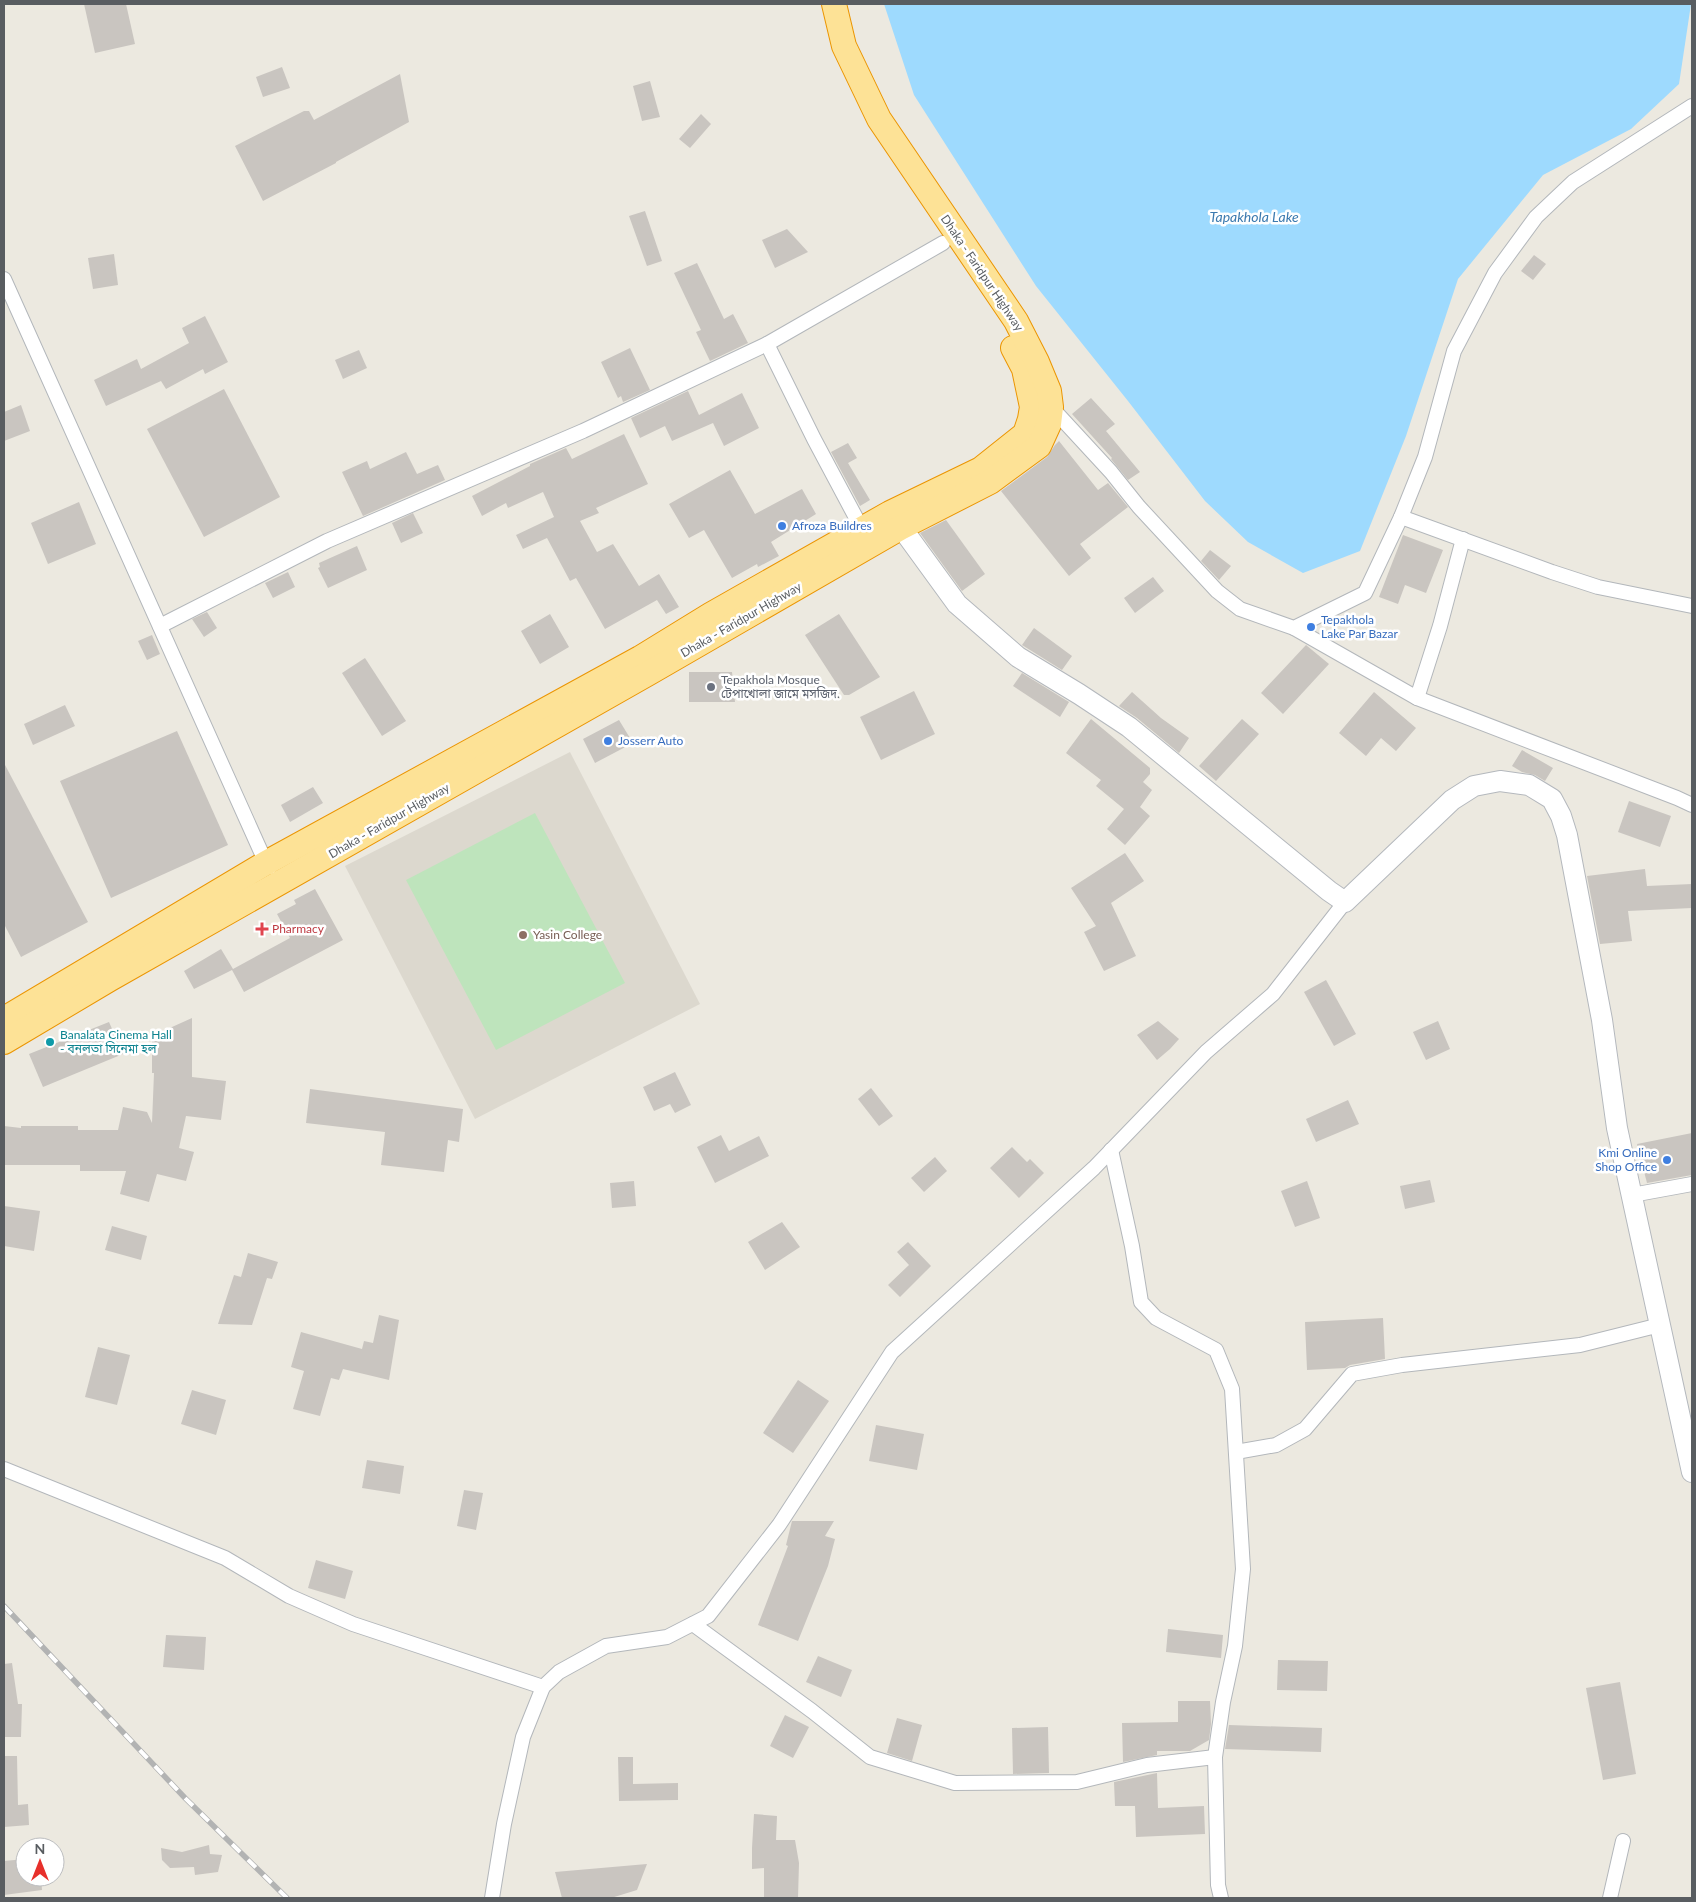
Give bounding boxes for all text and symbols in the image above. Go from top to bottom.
water label: Tapakhola Lake [1209,208,1299,225]
street label: Dhaka - Faridpur Highway [938,212,1027,334]
place label: Afroza Buildres [792,518,872,533]
marker: Afroza Buildres [776,520,788,532]
street label: Dhaka - Faridpur Highway [678,578,805,660]
place label: Tepakhola Lake Par Bazar [1321,612,1398,641]
marker: Tepakhola Lake Par Bazar [1305,621,1317,633]
place label: Tepakhola Mosque টেপাখোলা জামে মসজিদ. [721,672,840,701]
marker: Tepakhola Mosque টেপাখোলা জামে মসজিদ. [705,681,717,693]
place label: Josserr Auto [618,733,683,748]
marker: Josserr Auto [602,735,614,747]
street label: Dhaka - Faridpur Highway [326,779,453,861]
place label: Pharmacy [272,921,325,936]
marker: Pharmacy [256,923,268,935]
place label: Yasin College [533,927,602,942]
marker: Yasin College [517,929,529,941]
place label: Banalata Cinema Hall - বনলতা সিনেমা হল [60,1027,172,1056]
marker: Banalata Cinema Hall - বনলতা সিনেমা হল [44,1036,56,1048]
place label: Kmi Online Shop Office [1595,1145,1657,1174]
marker: Kmi Online Shop Office [1661,1154,1673,1166]
north arrow [15,1837,65,1887]
text: N [35,1840,45,1857]

